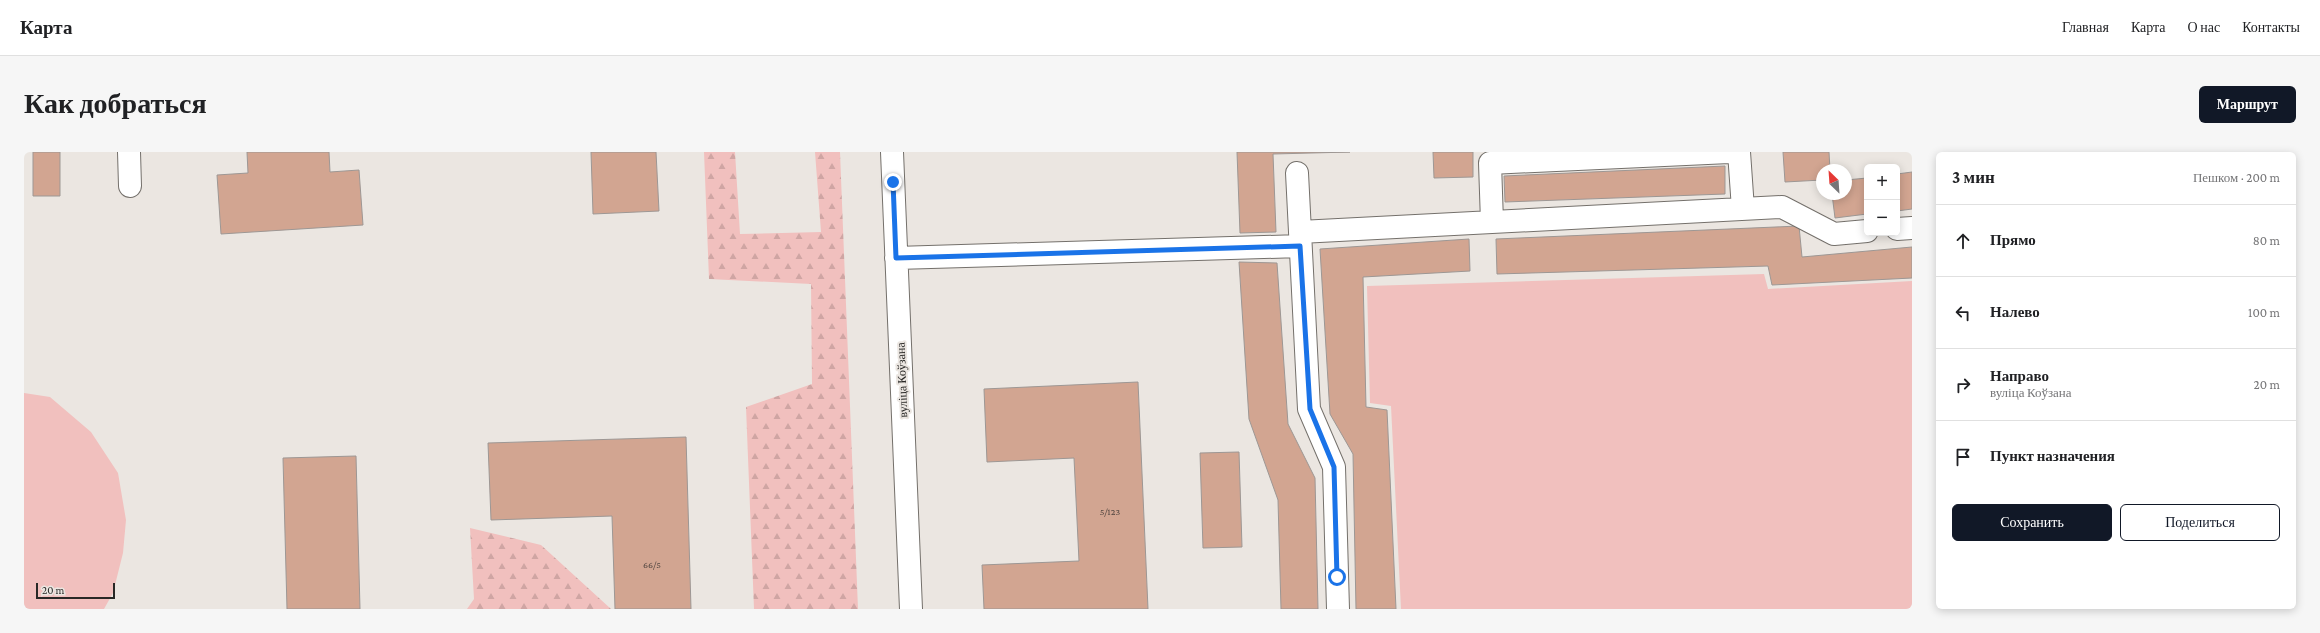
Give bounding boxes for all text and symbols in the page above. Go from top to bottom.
text: Карта [20,17,72,38]
text: Главная [2062,19,2109,35]
text: Карта [2131,19,2166,35]
text: О нас [2188,19,2220,35]
text: Контакты [2242,19,2300,35]
button: Маршрут [2199,86,2296,123]
text: Как добраться [24,88,207,119]
north arrow [1816,164,1852,200]
map controls [1864,164,1900,236]
button: + [1864,164,1900,200]
text: 3 мин [1952,168,1995,187]
text: Пешком · 200 m [2193,170,2280,185]
route end [884,173,902,191]
button: − [1864,200,1900,236]
icon: ahead [1952,230,1974,252]
text: Прямо [1990,232,2036,248]
text: 80 m [2253,233,2280,248]
icon: left [1952,302,1974,324]
text: Налево [1990,304,2040,320]
text: 100 m [2248,305,2280,320]
street label: вуліца Коўзана [894,341,910,418]
text: Направо [1990,368,2049,384]
icon: right [1952,374,1974,396]
text: 20 m [2254,377,2280,392]
text: вуліца Коўзана [1990,385,2072,400]
icon: arrive [1952,446,1974,468]
text: Пункт назначения [1990,448,2115,464]
button: Сохранить [1952,504,2112,541]
button: Поделиться [2120,504,2280,541]
house number: 5/123 [1100,506,1120,517]
house number: 66/5 [643,559,661,570]
route start [1328,568,1346,586]
scale bar [36,581,115,600]
text: 20 m [42,584,64,596]

